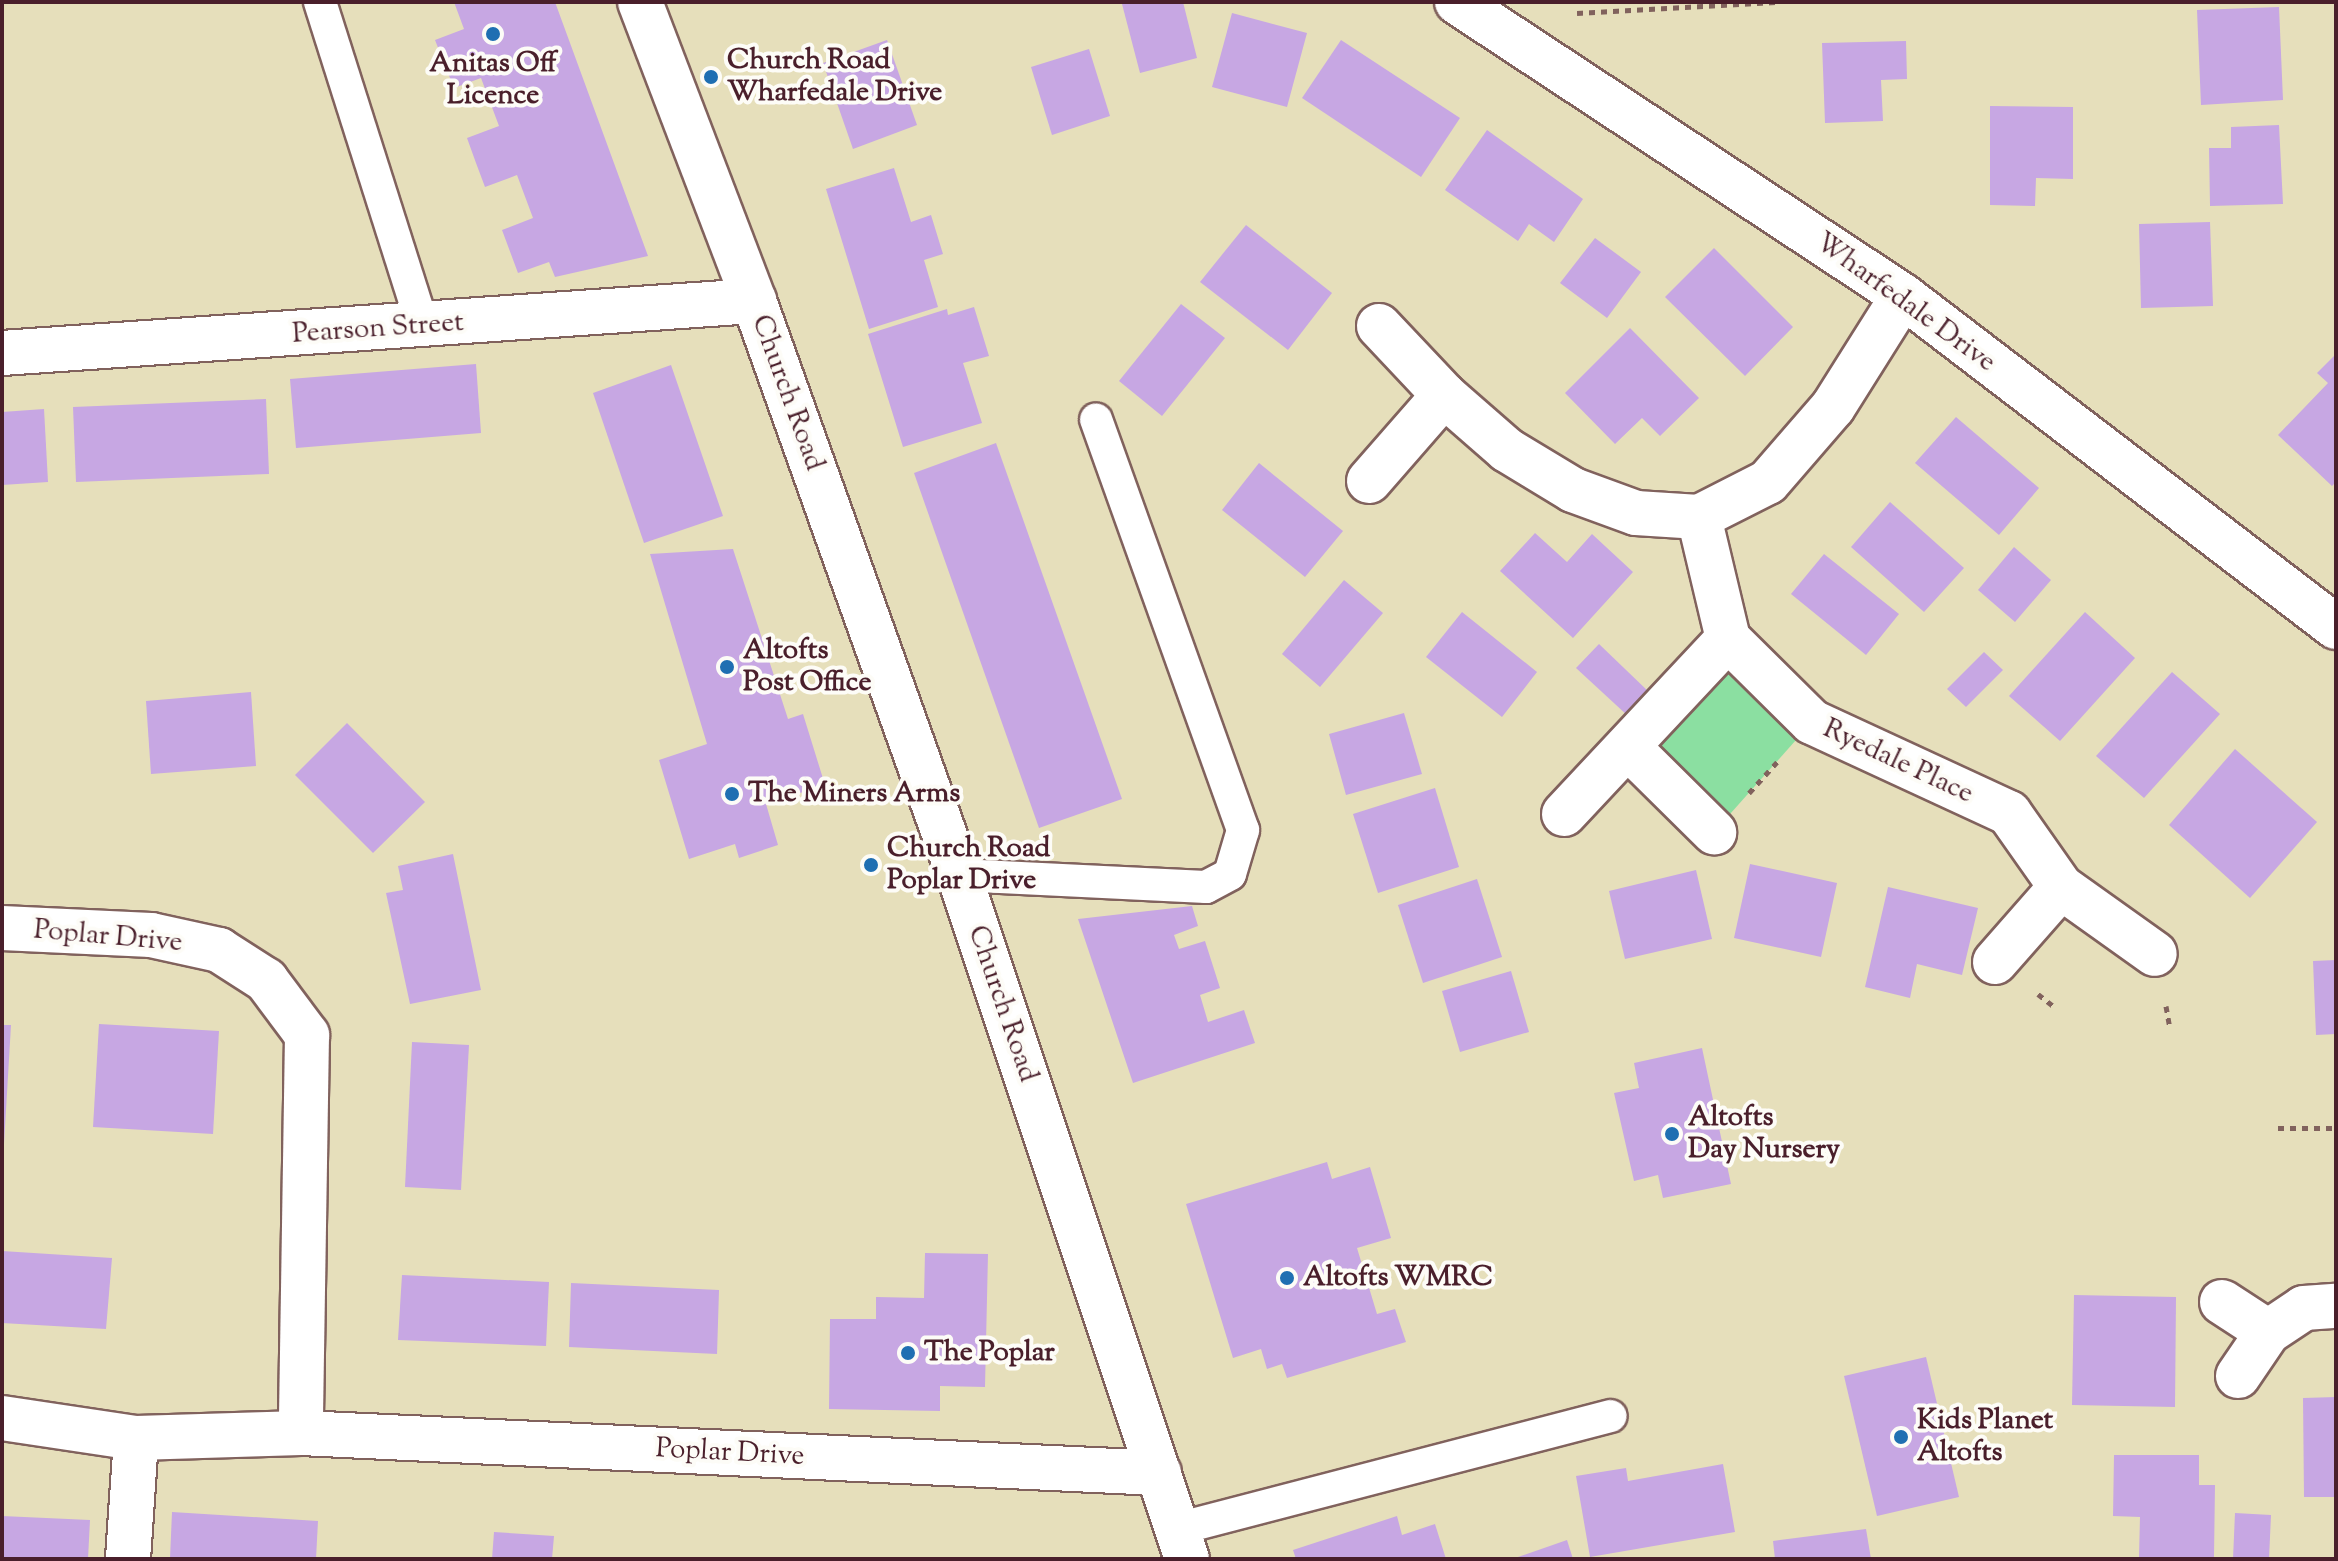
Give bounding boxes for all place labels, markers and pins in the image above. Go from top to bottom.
marker: Anitas Off Licence [484,25,502,43]
place label: Church Road Wharfedale Drive [727,44,942,110]
place label: Anitas Off Licence [429,47,557,113]
marker: Church Road Wharfedale Drive [702,68,720,86]
place label: Altofts Post Office [743,634,872,700]
marker: Altofts Post Office [718,658,736,676]
place label: The Miners Arms [748,777,960,811]
marker: The Miners Arms [723,785,741,803]
place label: Church Road Poplar Drive [887,832,1050,898]
marker: Church Road Poplar Drive [862,856,880,874]
place label: Altofts Day Nursery [1688,1101,1840,1167]
marker: Altofts Day Nursery [1663,1125,1681,1143]
place label: Altofts WMRC [1303,1261,1493,1295]
marker: Altofts WMRC [1278,1269,1296,1287]
place label: The Poplar [924,1336,1055,1370]
marker: The Poplar [899,1344,917,1362]
place label: Kids Planet Altofts [1917,1404,2053,1470]
marker: Kids Planet Altofts [1892,1428,1910,1446]

